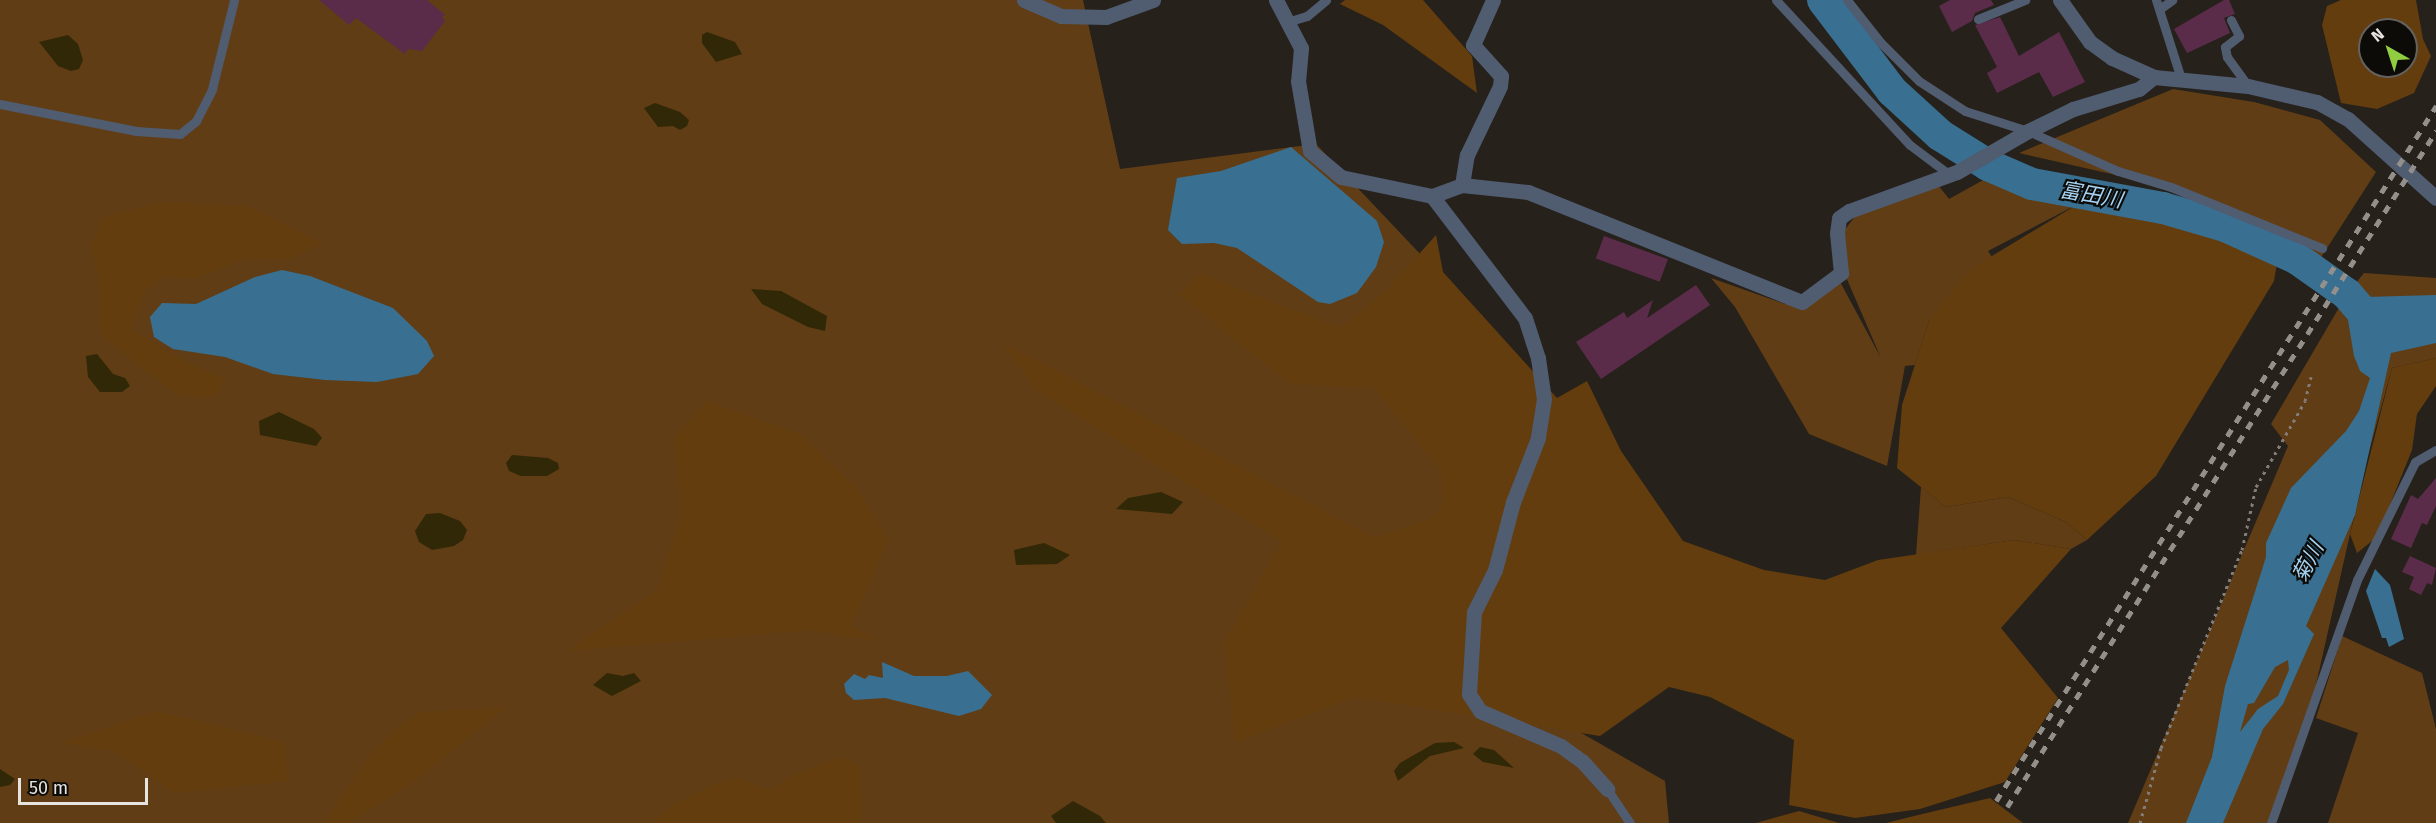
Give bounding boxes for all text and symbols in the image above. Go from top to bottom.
north arrow [2358,18,2418,78]
text: N [2368,24,2388,46]
water label: 富田川 [2058,177,2124,213]
water label: 菊川 [2287,538,2329,586]
scale bar [21,766,152,804]
text: 50 m [29,777,68,799]

